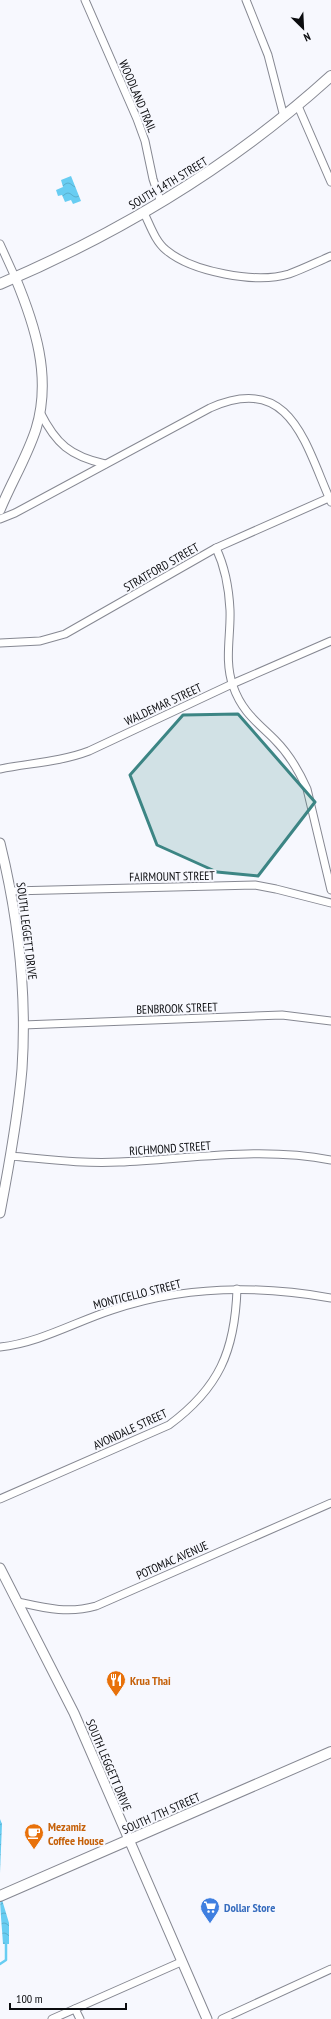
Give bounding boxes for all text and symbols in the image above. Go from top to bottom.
north arrow [283,8,323,48]
text: N [301,30,313,45]
street label: WOODLAND TRAIL [116,57,160,135]
street label: SOUTH 14TH STREET [126,153,211,212]
street label: STRATFORD STREET [121,539,202,595]
street label: WALDEMAR STREET [122,679,205,728]
street label: FAIRMOUNT STREET [129,868,216,884]
street label: SOUTH LEGGETT DRIVE [14,881,40,981]
street label: BENBROOK STREET [136,999,219,1017]
street label: RICHMOND STREET [129,1138,212,1158]
street label: MONTICELLO STREET [92,1276,183,1312]
street label: AVONDALE STREET [91,1405,170,1453]
street label: POTOMAC AVENUE [134,1537,210,1583]
restaurant icon: Krua Thai [105,1669,127,1697]
place label: Krua Thai [130,1673,171,1688]
street label: SOUTH LEGGETT DRIVE [83,1717,135,1813]
street label: SOUTH 7TH STREET [120,1789,203,1837]
place label: Mezamiz Coffee House [48,1819,104,1848]
cafe icon: Mezamiz Coffee House [23,1822,45,1850]
supermarket icon: Dollar Store [199,1896,221,1924]
place label: Dollar Store [224,1900,275,1915]
scale bar [10,1985,126,2011]
text: 100 m [16,1991,43,2006]

